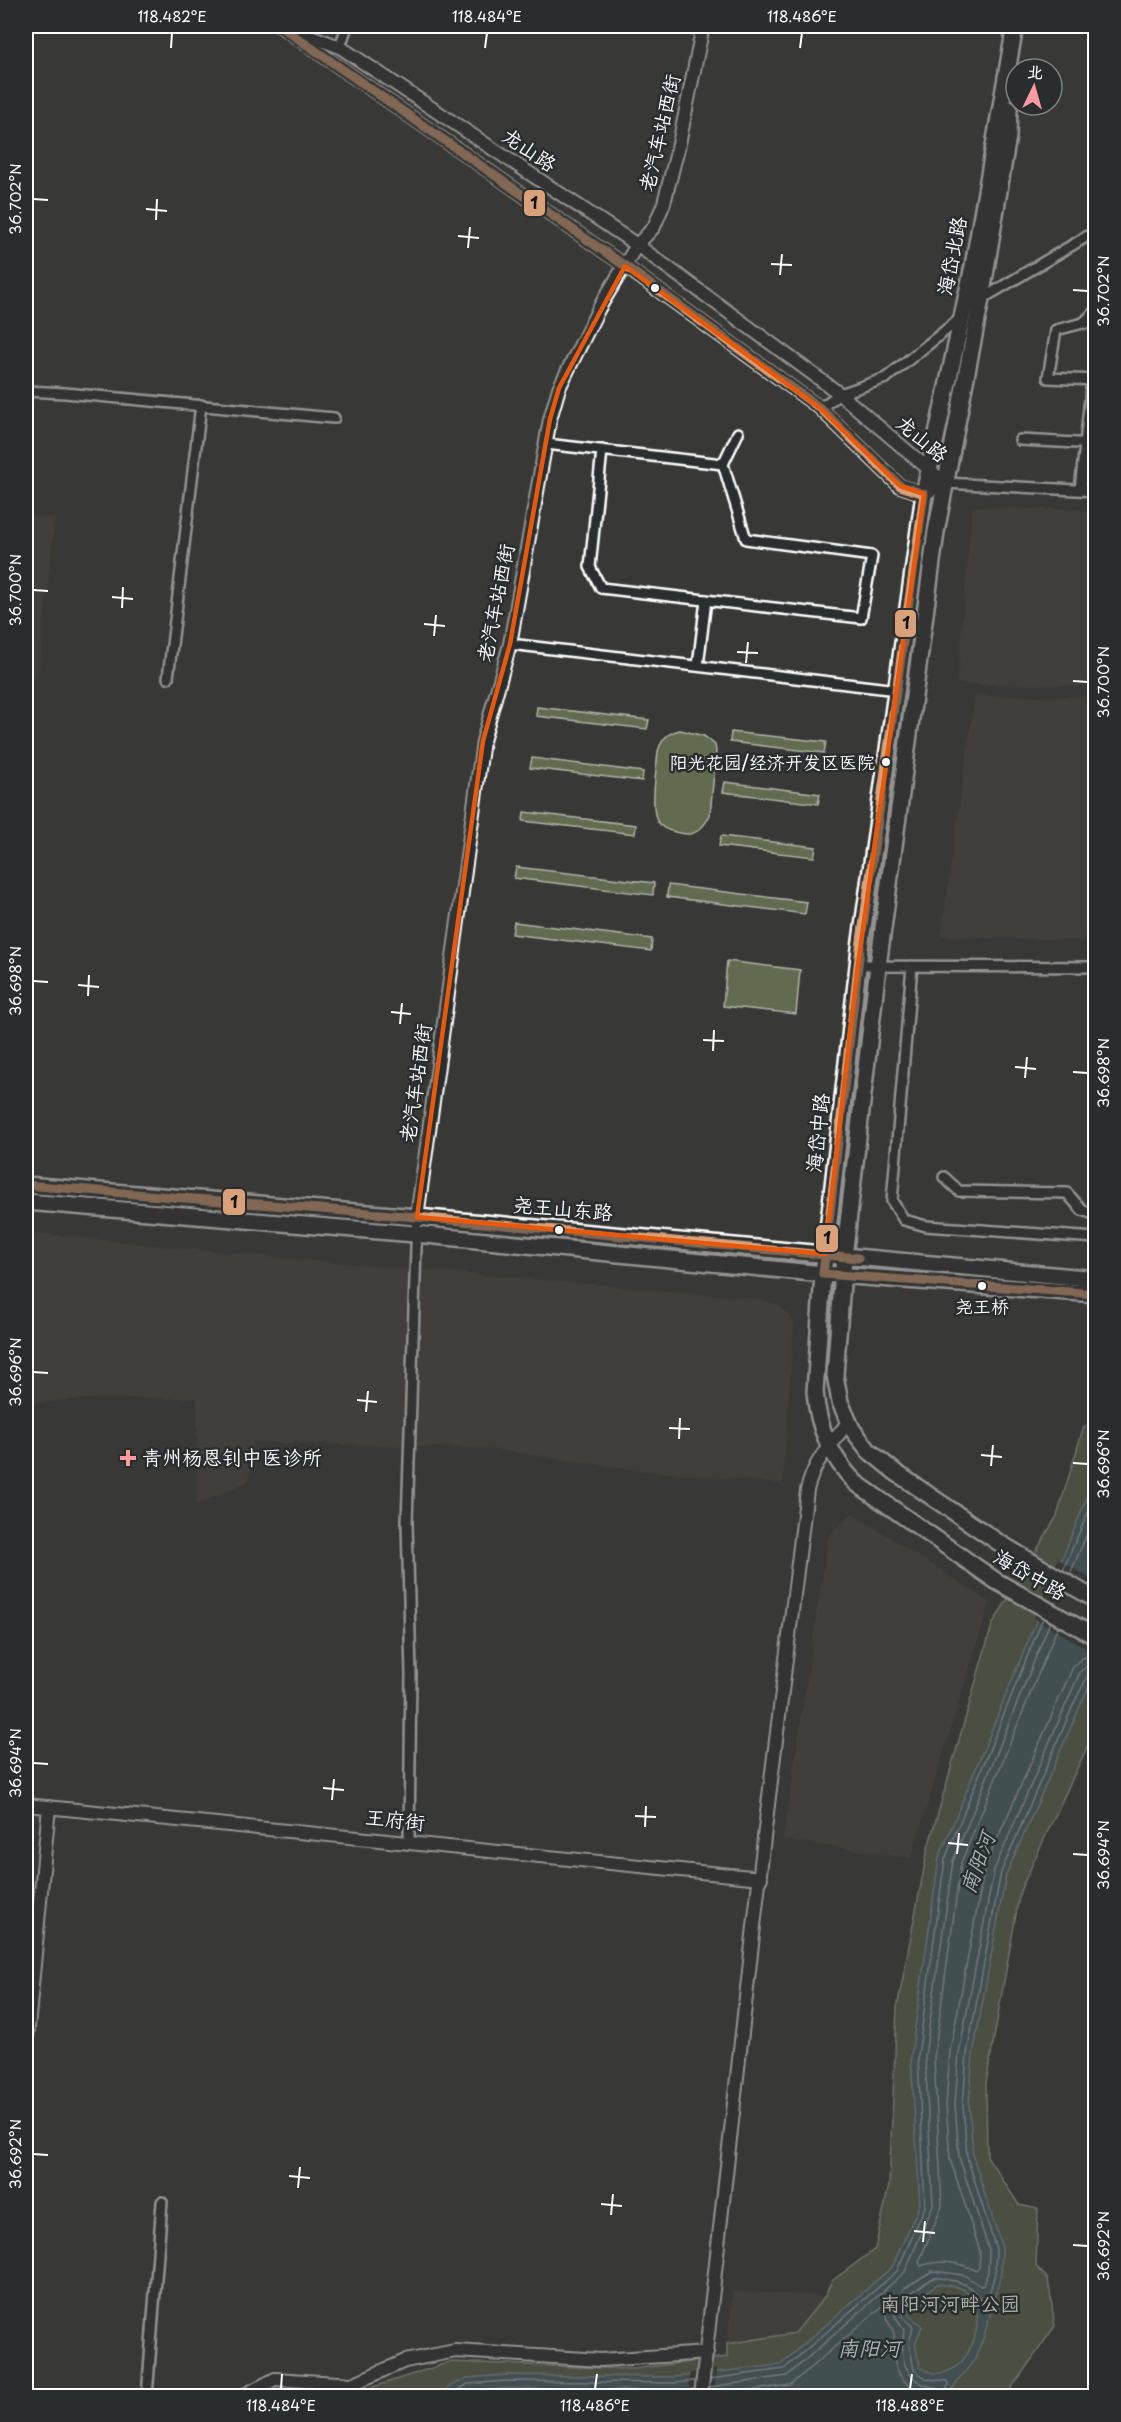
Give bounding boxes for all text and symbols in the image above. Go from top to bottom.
text: 118.482°E [137,4,207,27]
text: 118.484°E [452,4,522,27]
text: 118.486°E [767,4,837,27]
north arrow [1004,57,1064,117]
text: 北 [1026,58,1044,84]
street label: 老汽车站西街 [631,71,687,195]
street label: 龙山路 [496,120,564,179]
text: 36.702°N [3,163,26,235]
line badge: 1 [523,189,546,217]
text: 1 [530,190,538,214]
street label: 海岱北路 [929,213,974,298]
text: 36.702°N [1091,255,1114,327]
unlabelled marker [649,282,661,294]
street label: 龙山路 [890,407,956,470]
street label: 老汽车站西街 [469,541,521,665]
text: 36.700°N [3,554,26,626]
line badge: 1 [894,609,917,638]
text: 1 [902,610,910,634]
text: 36.700°N [1091,646,1114,718]
place label: 阳光花园/经济开发区医院 [670,748,875,775]
marker: 阳光花园/经济开发区医院 [880,756,892,768]
text: 36.698°N [3,946,26,1016]
street label: 老汽车站西街 [392,1021,438,1144]
text: 36.698°N [1091,1038,1114,1108]
street label: 海岱中路 [798,1091,836,1174]
line badge: 1 [222,1188,246,1216]
text: 1 [230,1189,238,1213]
street label: 尧王山东路 [512,1189,615,1227]
unlabelled marker [553,1224,565,1236]
line badge: 1 [815,1224,839,1253]
text: 1 [823,1225,831,1249]
marker: 尧王桥 [976,1280,988,1292]
place label: 尧王桥 [955,1292,1009,1319]
text: 36.696°N [3,1337,26,1407]
text: 36.696°N [1091,1429,1114,1499]
place label: 青州杨恩钊中医诊所 [142,1442,322,1472]
marker: 青州杨恩钊中医诊所 [119,1449,137,1467]
street label: 海岱中路 [988,1541,1074,1608]
text: 36.694°N [3,1728,26,1798]
street label: 王府街 [364,1801,427,1837]
text: 36.694°N [1091,1820,1114,1890]
water label: 南阳河 [950,1824,1003,1897]
text: 36.692°N [3,2119,26,2189]
text: 36.692°N [1091,2211,1114,2281]
park label: 南阳河河畔公园 [880,2288,1020,2318]
water label: 南阳河 [838,2331,903,2363]
text: 118.484°E [246,2393,316,2416]
text: 118.486°E [560,2393,630,2416]
text: 118.488°E [875,2393,945,2416]

